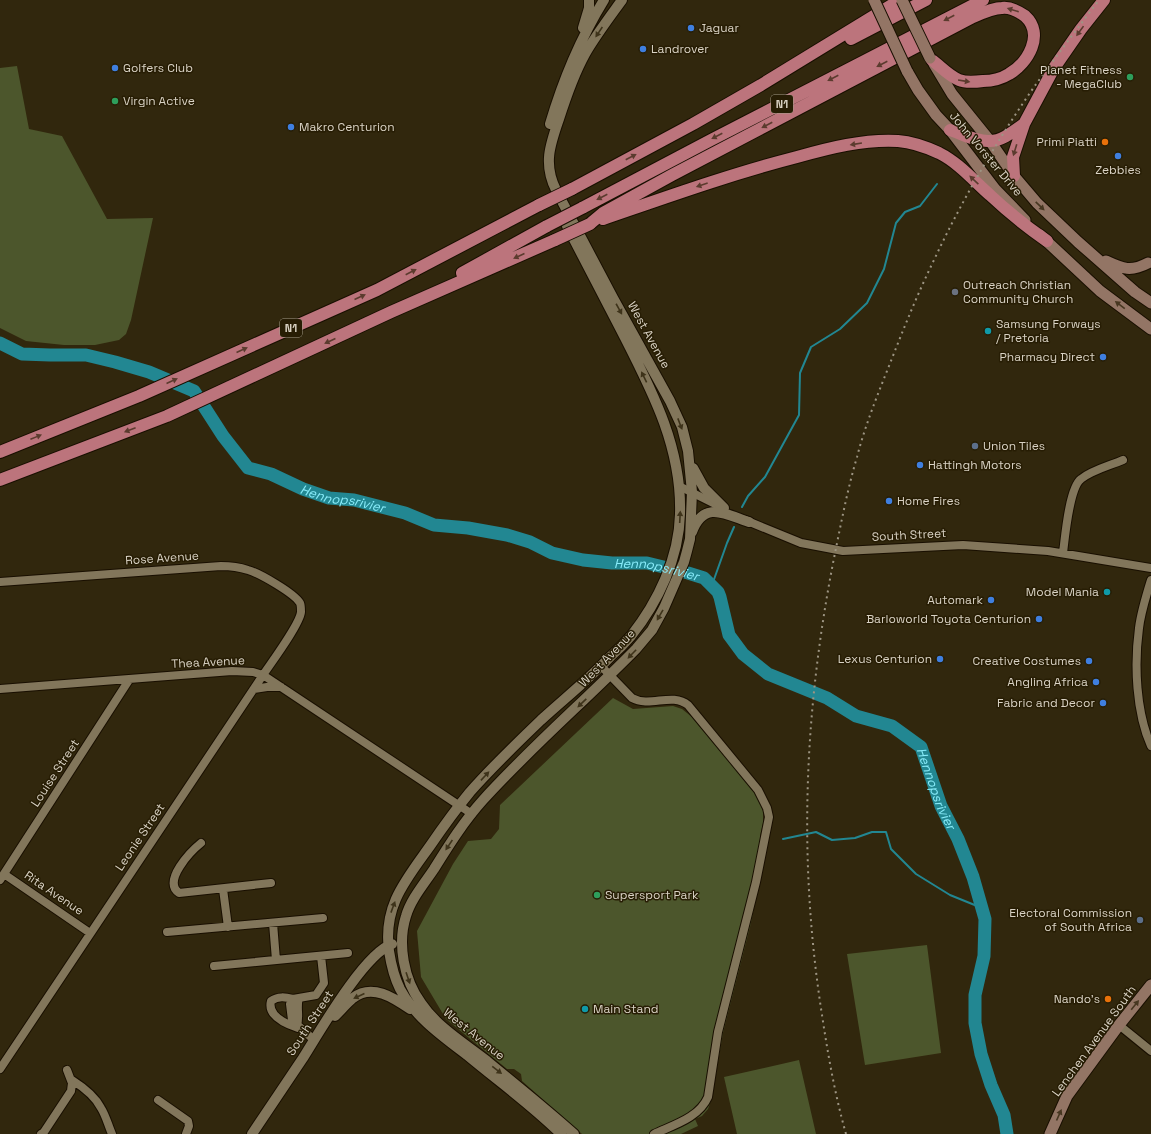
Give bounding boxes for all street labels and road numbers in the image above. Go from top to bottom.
road number: N1 [771,95,793,113]
street label: John Vorster Drive [946,108,1026,200]
street label: West Avenue [624,299,674,371]
road number: N1 [280,319,302,337]
street label: South Street [871,525,947,545]
street label: Rose Avenue [125,547,199,569]
street label: West Avenue [575,626,639,690]
street label: Thea Avenue [171,652,245,672]
street label: Louise Street [27,736,83,810]
street label: Leonie Street [112,800,168,874]
street label: Rita Avenue [21,867,87,919]
street label: Lenchen Avenue South [1048,982,1140,1100]
street label: South Street [283,987,337,1059]
street label: West Avenue [440,1004,508,1064]

